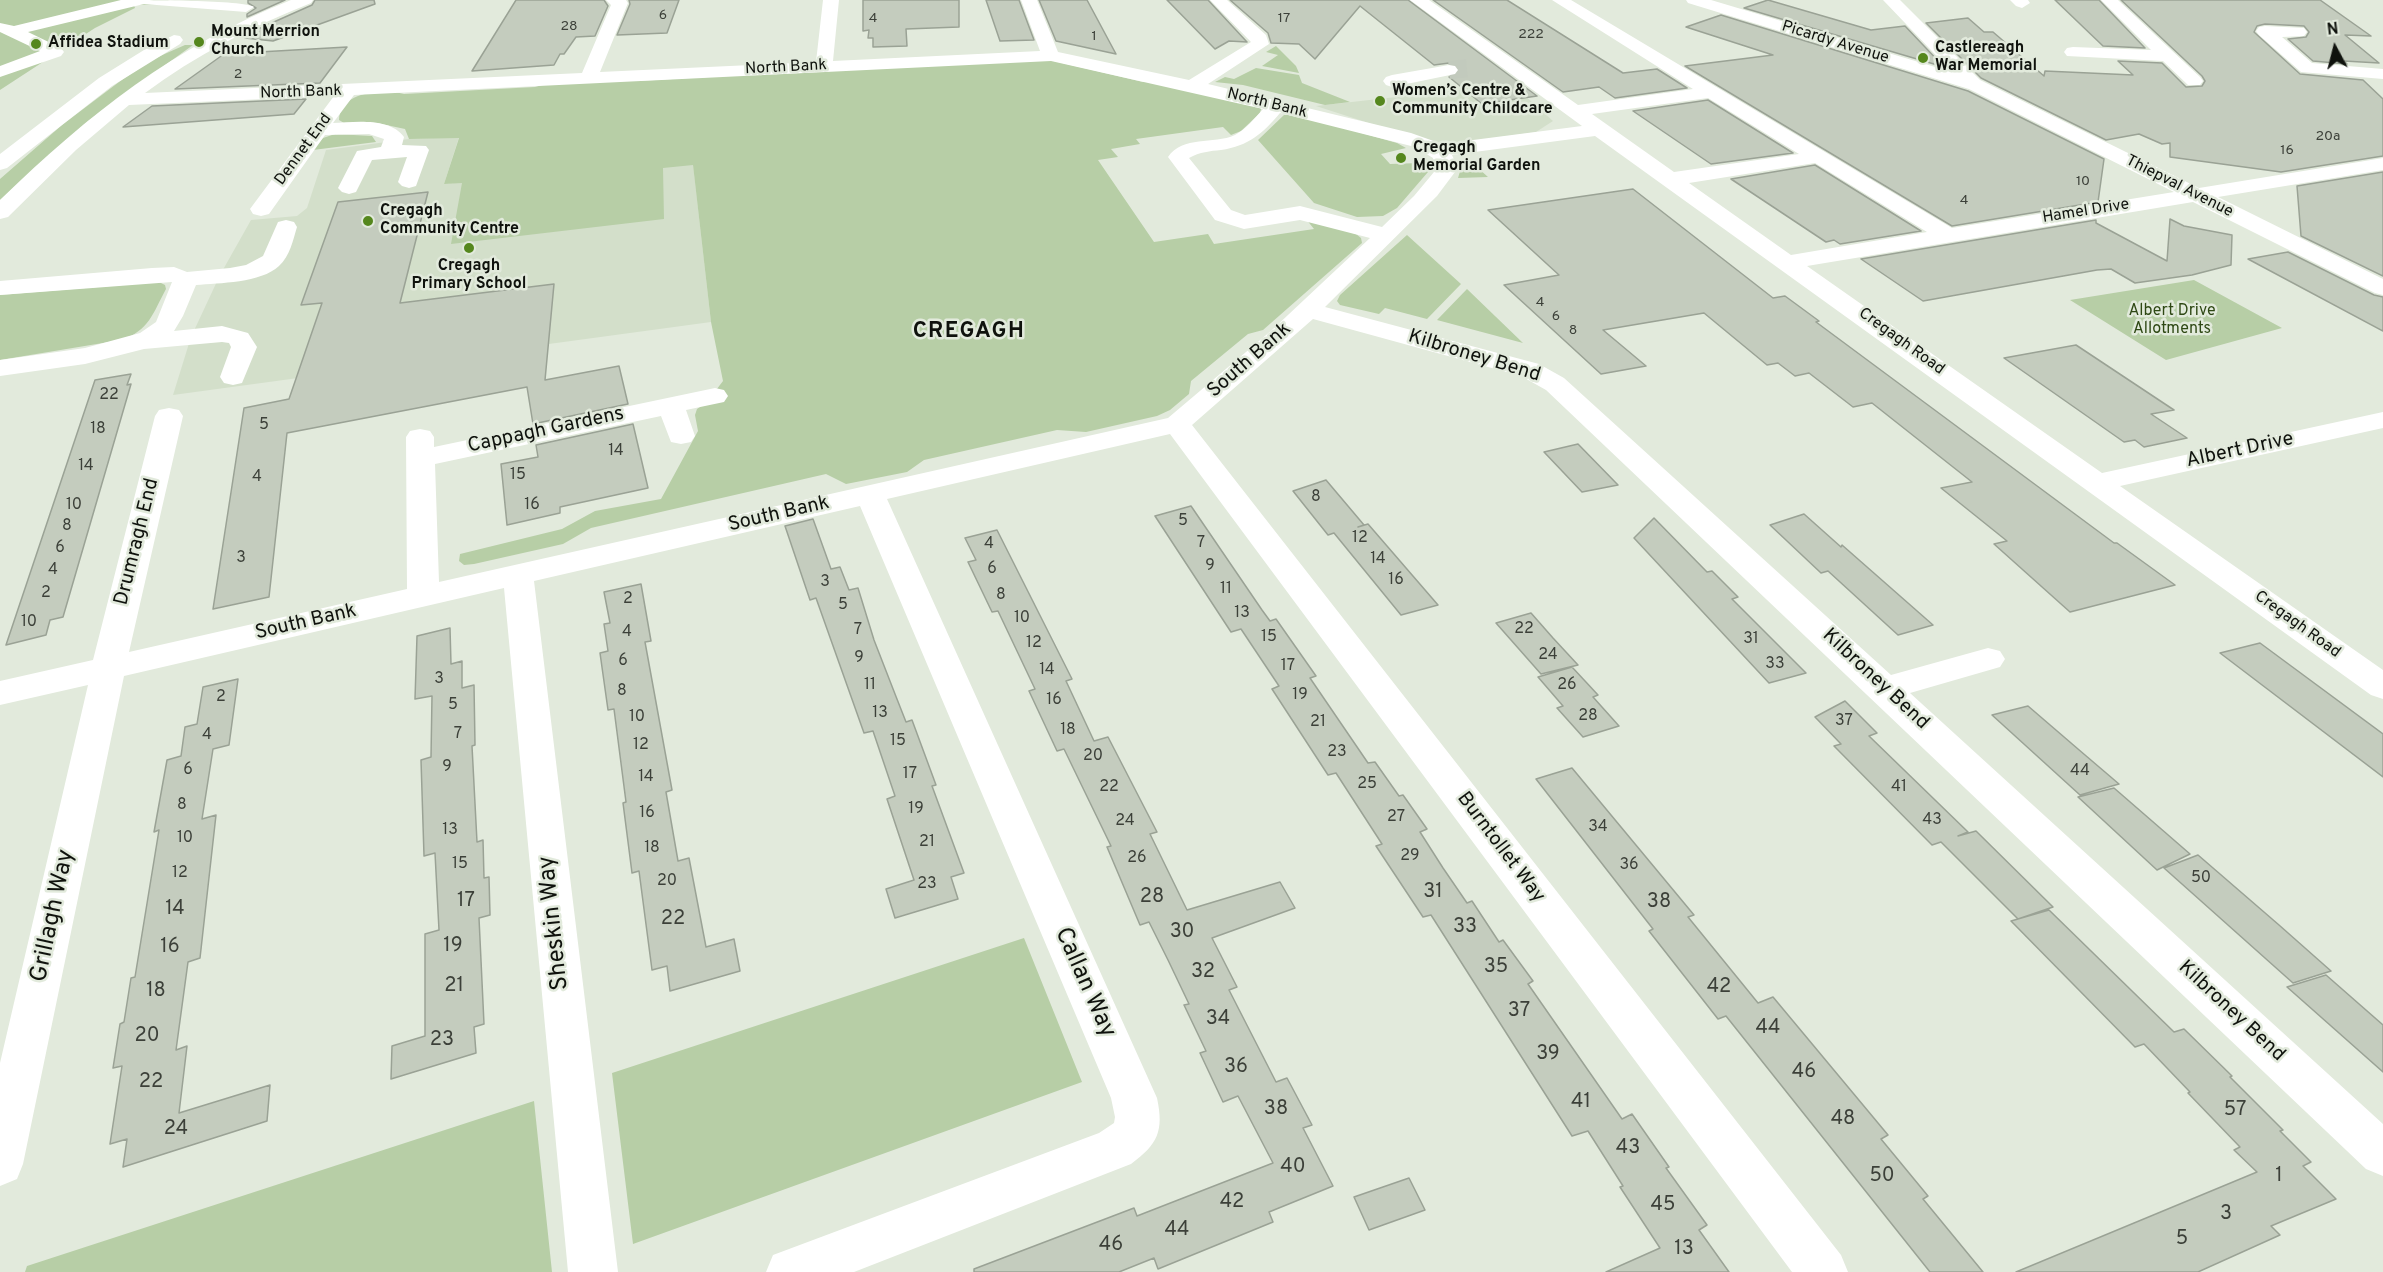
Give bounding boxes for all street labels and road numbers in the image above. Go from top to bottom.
street label: Picardy Avenue [1779,18,1891,68]
street label: North Bank [745,56,827,80]
street label: North Bank [260,82,342,104]
street label: North Bank [1225,85,1309,123]
street label: Dennet End [272,110,336,190]
street label: Thiepval Avenue [2122,152,2236,222]
street label: Hamel Drive [2041,196,2131,228]
street label: Cregagh Road [1854,304,1948,380]
street label: South Bank [1203,318,1297,404]
street label: Kilbroney Bend [1405,325,1543,389]
street label: Cappagh Gardens [466,403,626,459]
street label: Albert Drive [2184,428,2296,474]
street label: Drumragh End [111,476,165,608]
street label: South Bank [726,492,832,538]
street label: Cregagh Road [2250,587,2344,663]
street label: South Bank [253,600,359,646]
street label: Kilbroney Bend [1817,624,1933,736]
street label: Burntollet Way [1451,788,1549,908]
street label: Grillagh Way [26,847,82,985]
street label: Sheskin Way [534,854,576,992]
street label: Callan Way [1047,923,1121,1043]
street label: Kilbroney Bend [2173,956,2289,1068]

